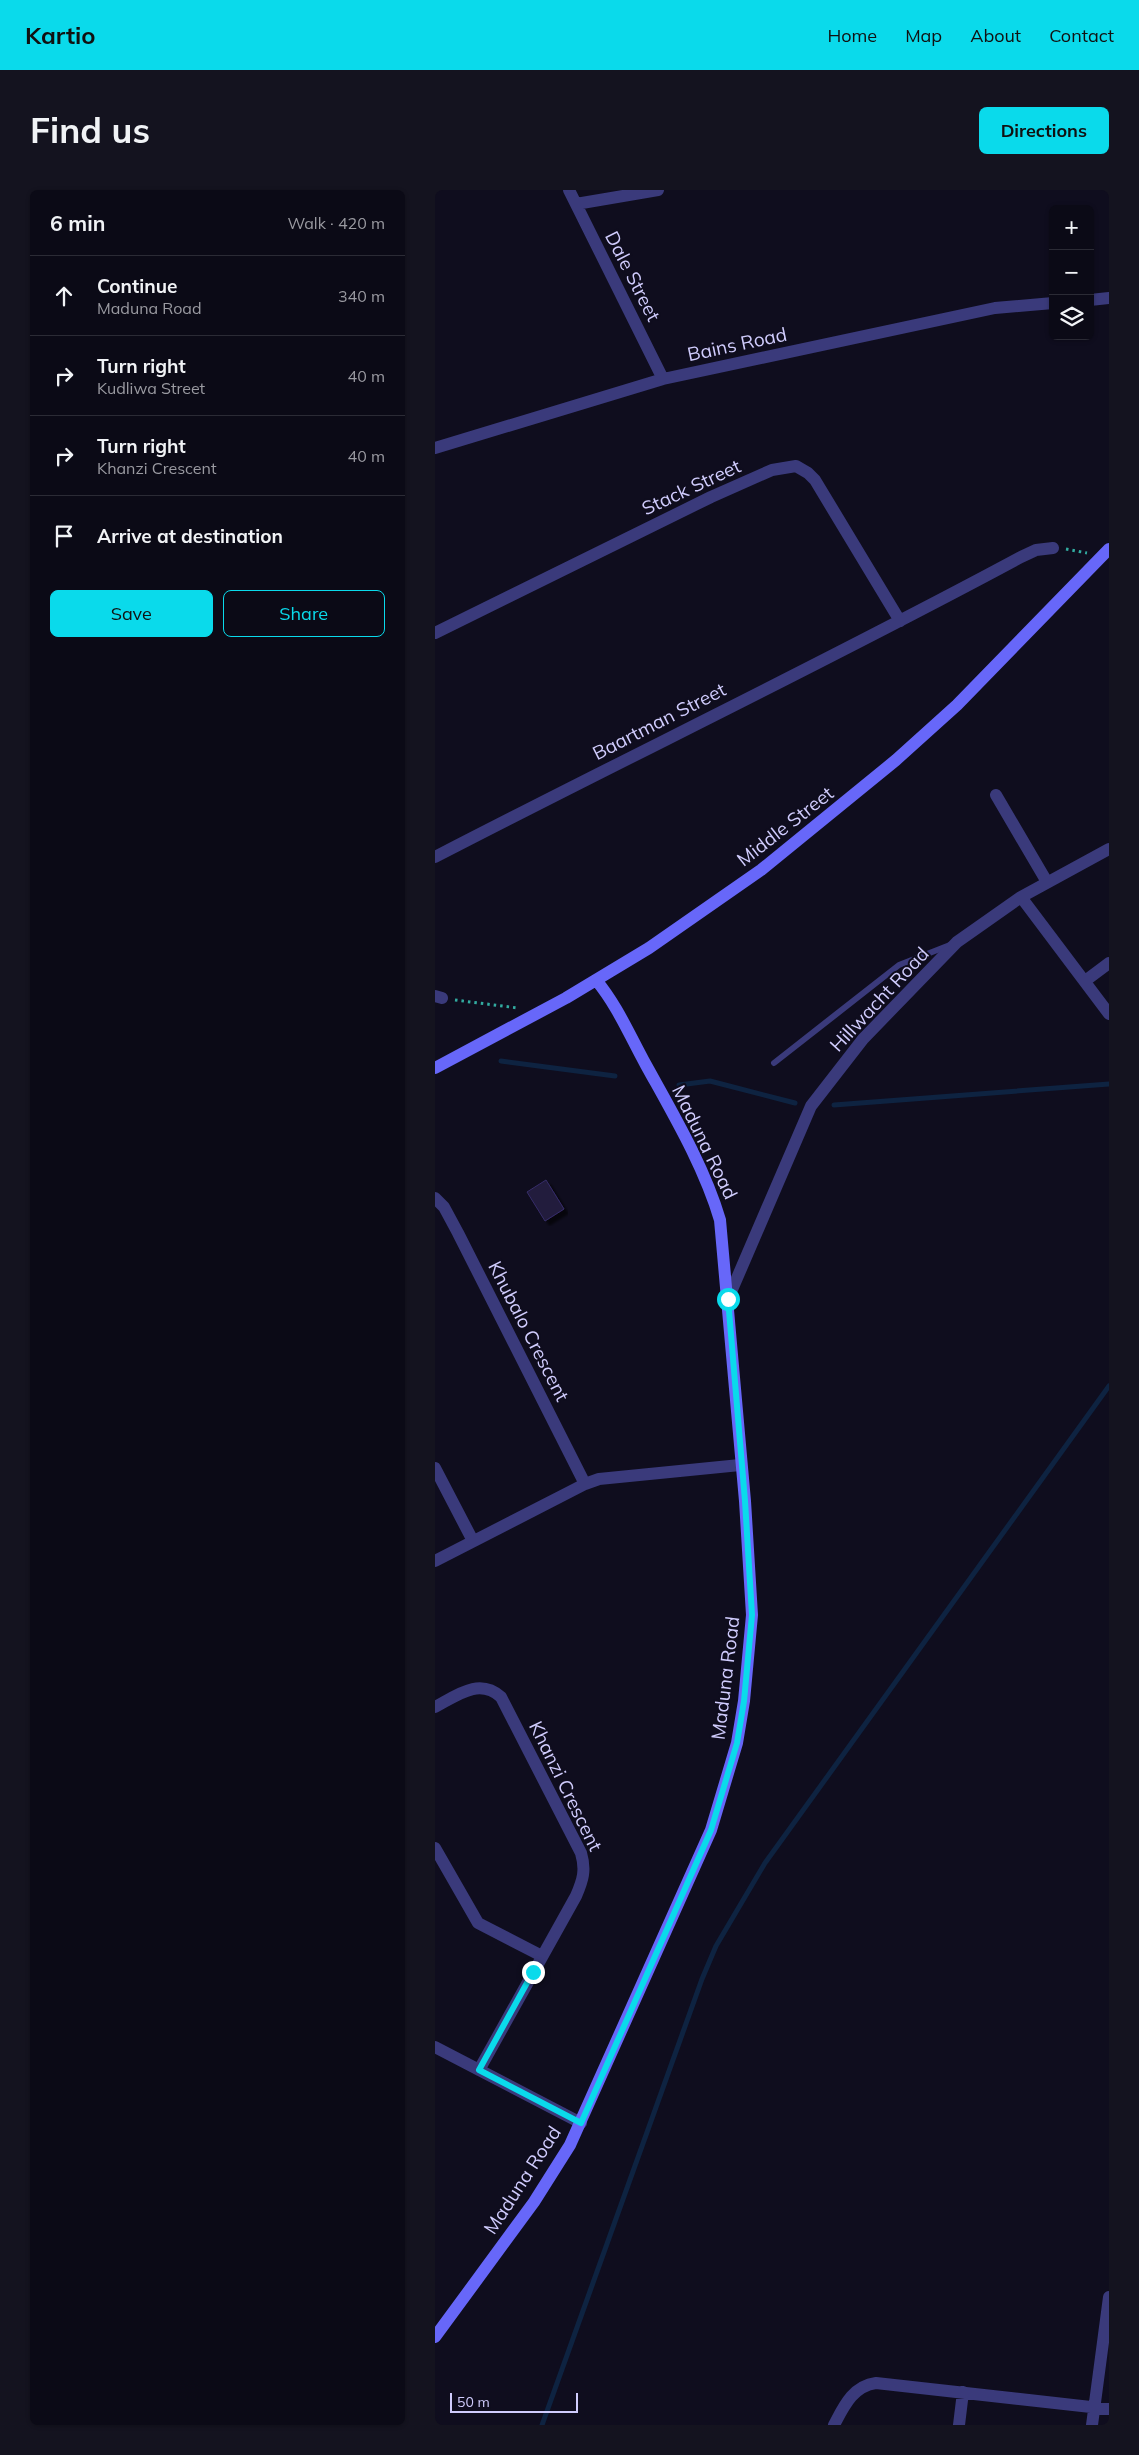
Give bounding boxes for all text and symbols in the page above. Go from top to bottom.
text: Kartio [25,20,96,50]
text: Home [827,24,877,47]
text: Map [905,24,942,47]
text: About [970,24,1021,47]
text: Contact [1049,24,1114,47]
button: Directions [979,107,1109,154]
text: Find us [30,108,150,152]
map controls [1049,205,1094,340]
button: + [1049,205,1094,250]
text: 6 min [50,210,105,236]
text: Walk · 420 m [287,213,385,233]
street label: Dale Street [600,227,666,325]
button: − [1049,250,1094,295]
text: Continue [97,274,177,298]
icon: ahead [50,282,78,310]
text: 340 m [338,286,385,306]
button: layers [1049,295,1094,340]
text: Maduna Road [97,298,202,318]
street label: Bains Road [685,322,789,366]
text: Turn right [97,354,186,378]
icon: right [50,362,78,390]
text: 40 m [348,366,385,386]
text: Kudliwa Street [97,378,205,398]
text: Turn right [97,434,186,458]
icon: right [50,442,78,470]
text: 40 m [348,446,385,466]
street label: Stack Street [638,453,745,520]
text: Khanzi Crescent [97,458,217,478]
icon: arrive [50,522,78,550]
text: Arrive at destination [97,524,283,548]
button: Save [50,590,213,637]
button: Share [223,590,385,637]
street label: Baartman Street [588,677,730,765]
street label: Middle Street [732,781,838,871]
street label: Hillwacht Road [824,942,934,1056]
street label: Maduna Road [667,1081,743,1203]
street label: Khubalo Crescent [483,1257,575,1405]
route start [717,1288,740,1311]
street label: Maduna Road [706,1615,744,1741]
street label: Khanzi Crescent [524,1717,608,1855]
route end [522,1961,545,1984]
street label: Maduna Road [478,2121,566,2239]
scale bar [450,2390,577,2413]
text: 50 m [457,2393,490,2411]

